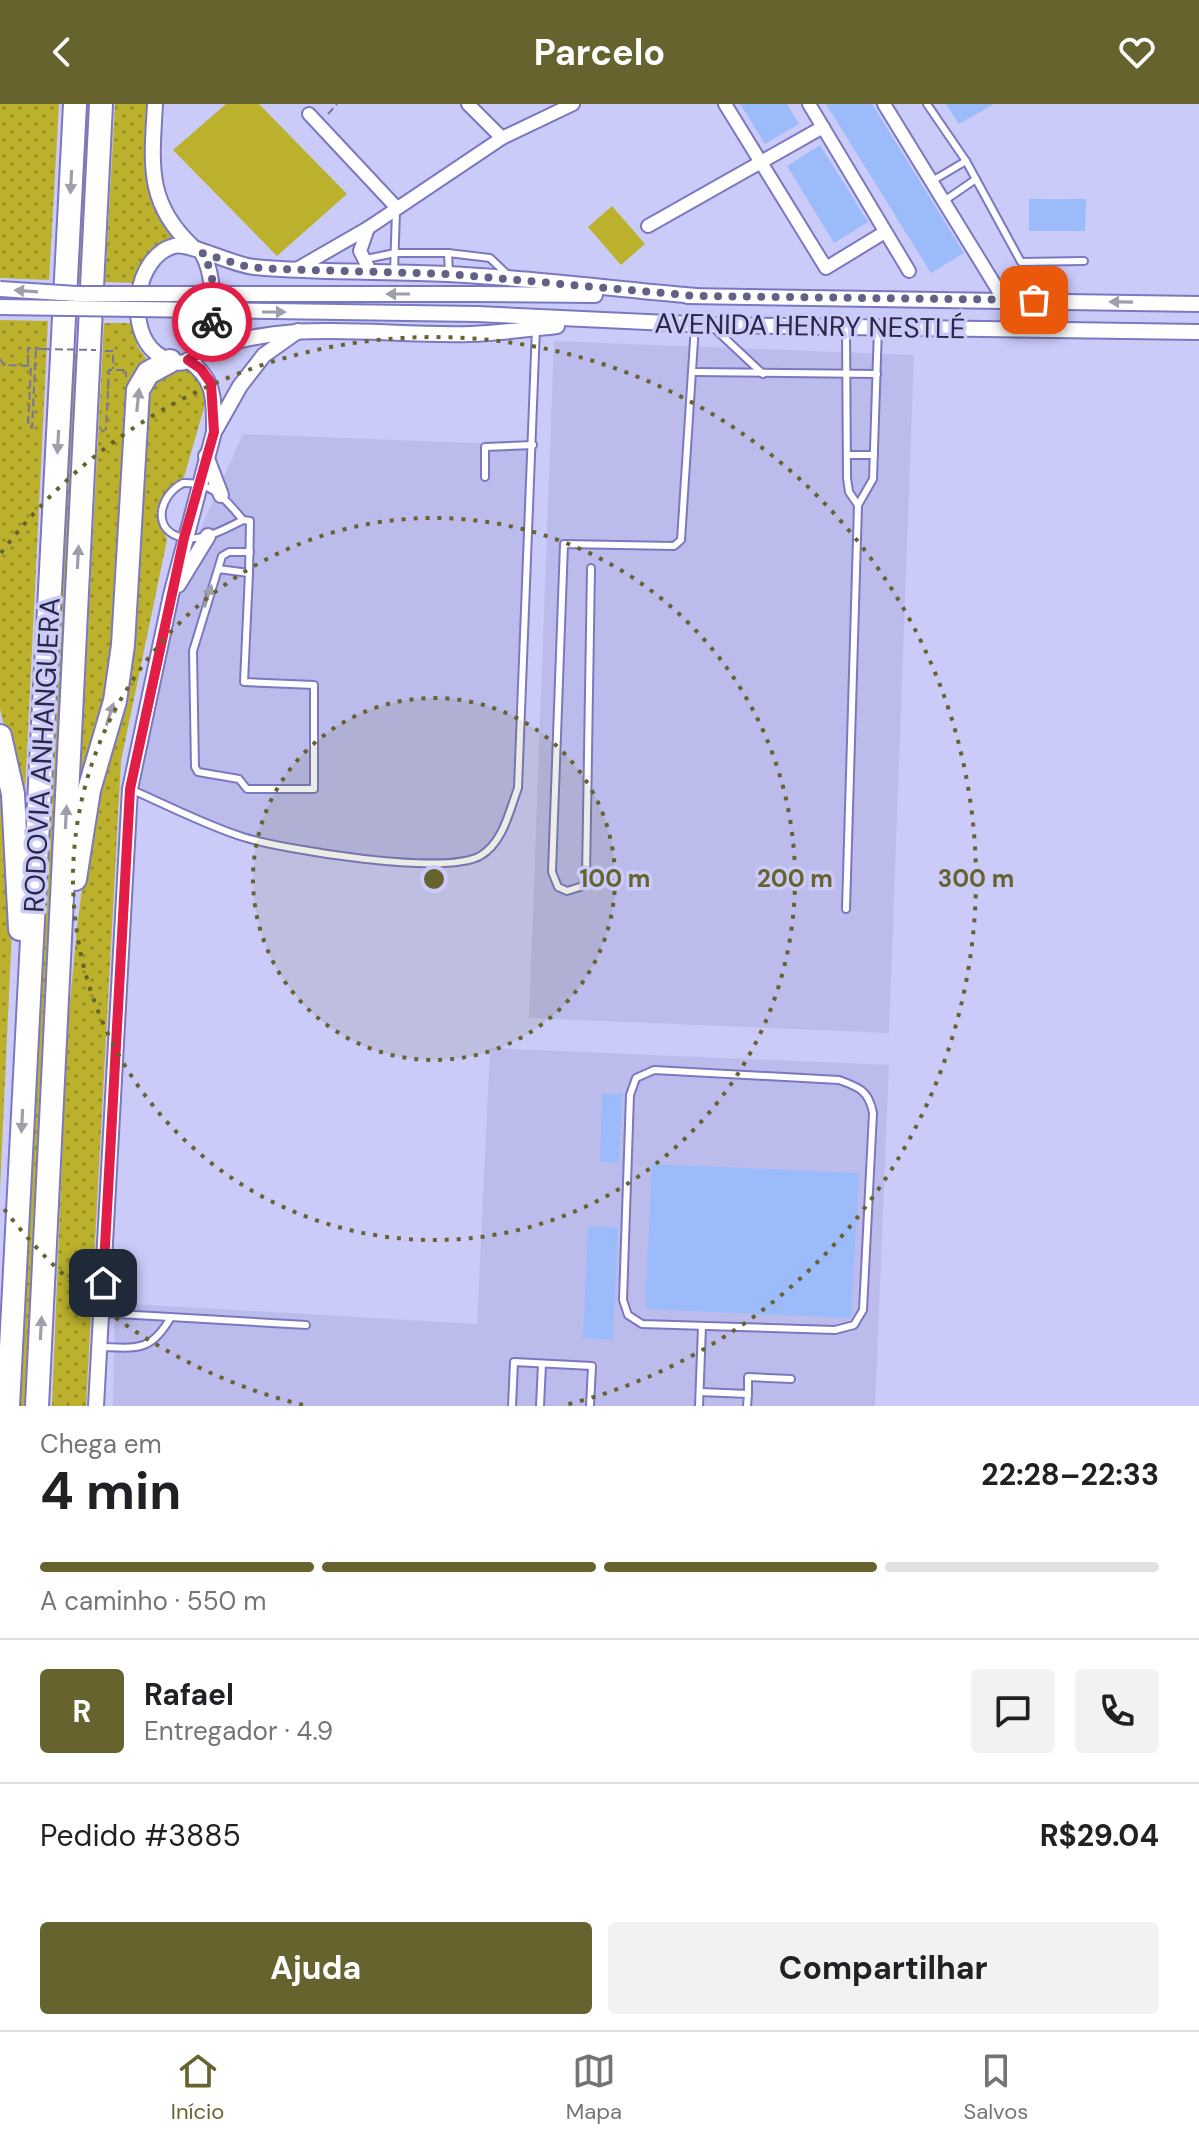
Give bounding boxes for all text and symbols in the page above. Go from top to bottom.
text: Parcelo [534,29,665,76]
icon: back [40,30,84,74]
icon: heart [1115,30,1159,74]
one-way arrow [64,170,77,195]
pin [1000,266,1068,334]
icon: bag [1012,278,1056,322]
courier [172,282,252,362]
one-way arrow [13,284,38,297]
one-way arrow [385,288,410,300]
one-way arrow [1108,296,1133,308]
icon: bike [190,300,234,344]
street label: AVENIDA HENRY NESTLÉ [654,305,966,347]
one-way arrow [262,306,287,318]
one-way arrow [132,387,145,412]
one-way arrow [51,430,64,455]
one-way arrow [72,544,85,569]
one-way arrow [203,584,215,608]
street label: RODOVIA ANHANGUERA [15,597,69,913]
one-way arrow [105,702,117,726]
one-way arrow [59,804,72,829]
text: 100 m [580,863,650,894]
text: 200 m [757,863,833,894]
text: 300 m [938,863,1014,894]
centre of rings [420,865,448,893]
one-way arrow [15,1109,28,1134]
pin [69,1249,137,1317]
icon: home [81,1261,125,1305]
one-way arrow [34,1315,47,1340]
text: Chega em [40,1427,162,1461]
text: 22:28–22:33 [981,1455,1159,1494]
text: 4 min [40,1457,181,1525]
text: A caminho · 550 m [40,1584,266,1618]
button: chat [971,1669,1055,1753]
button: phone [1075,1669,1159,1753]
text: Rafael [144,1675,234,1714]
text: R [73,1692,91,1731]
text: Entregador · 4.9 [144,1714,333,1748]
text: Pedido #3885 [40,1816,241,1855]
text: R$29.04 [1040,1816,1159,1855]
button: Ajuda [40,1922,592,2014]
button: Compartilhar [608,1922,1159,2014]
tab: Início [171,2049,224,2126]
tab: Mapa [566,2049,622,2126]
tab: Salvos [963,2049,1028,2126]

